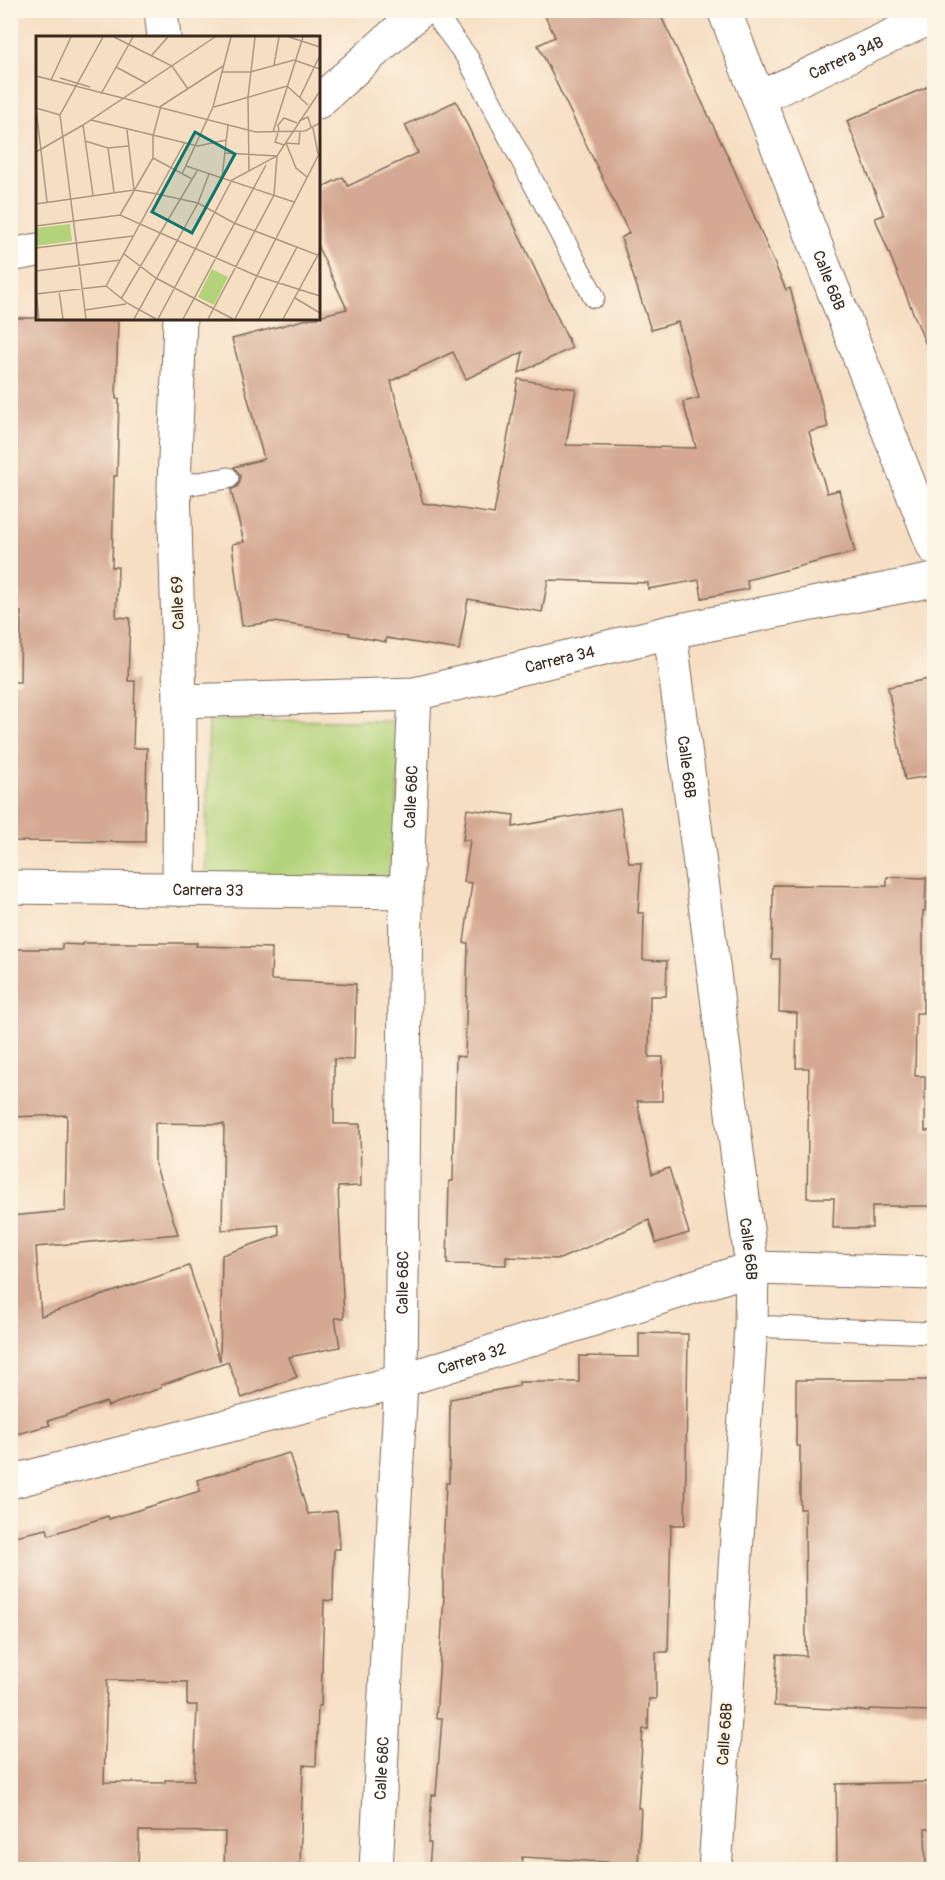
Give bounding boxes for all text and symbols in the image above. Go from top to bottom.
street label: Carrera 34B [806,32,887,84]
inset map [36,36,320,320]
street label: Calle 68B [808,248,849,313]
street label: Calle 69 [167,576,189,630]
street label: Carrera 34 [523,642,597,678]
street label: Calle 68B [672,735,700,799]
street label: Calle 68C [400,764,423,829]
street label: Carrera 33 [172,880,244,901]
street label: Calle 68B [735,1217,761,1280]
street label: Calle 68C [393,1251,413,1315]
street label: Carrera 32 [435,1339,509,1380]
street label: Calle 68B [713,1702,737,1766]
street label: Calle 68C [371,1736,394,1800]

